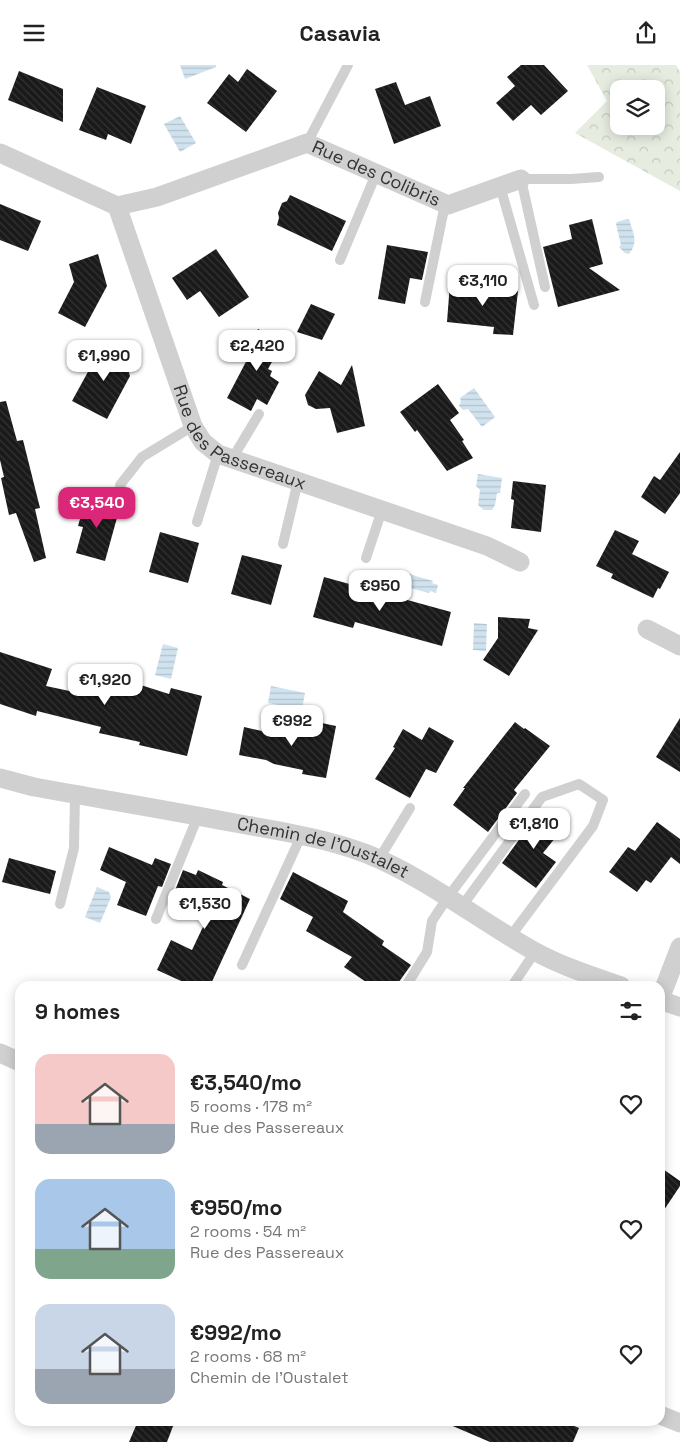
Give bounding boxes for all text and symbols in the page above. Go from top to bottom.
icon: menu [20,19,48,47]
text: Casavia [300,19,380,47]
icon: share [632,19,660,47]
map controls [610,80,665,135]
button: layers [610,80,665,135]
street label: Rue des Colibris [309,135,444,211]
pin: €3,110 [442,265,524,307]
text: €3,110 [458,270,508,291]
pin: €2,420 [216,329,298,372]
text: €2,420 [229,335,285,356]
pin: €1,990 [63,339,145,382]
text: €1,990 [78,345,130,366]
street label: Rue des Passereaux [169,381,309,494]
pin: €3,540 [56,487,138,529]
text: €3,540 [69,492,125,513]
pin: €950 [350,569,410,612]
text: €950 [360,575,400,596]
pin: €1,920 [64,663,146,706]
text: €1,920 [79,669,131,690]
pin: €992 [262,705,322,747]
text: €992 [272,710,312,731]
pin: €1,810 [493,807,575,850]
street label: Chemin de l'Oustalet [235,812,413,883]
text: €1,810 [509,813,559,834]
pin: €1,530 [164,887,246,930]
text: €1,530 [179,893,231,914]
icon: filters [617,997,645,1025]
text: 9 homes [35,998,120,1025]
text: €3,540/mo [190,1069,302,1096]
icon: home [75,1074,135,1134]
icon: heart [617,1090,645,1118]
text: 5 rooms · 178 m² [190,1096,312,1117]
text: Rue des Passereaux [190,1117,344,1138]
text: €950/mo [190,1194,282,1221]
icon: home [75,1199,135,1259]
icon: heart [617,1215,645,1243]
text: 2 rooms · 54 m² [190,1221,306,1242]
text: Rue des Passereaux [190,1242,344,1263]
text: €992/mo [190,1319,282,1346]
icon: home [75,1324,135,1384]
icon: heart [617,1340,645,1368]
text: 2 rooms · 68 m² [190,1346,306,1367]
text: Chemin de l'Oustalet [190,1367,349,1388]

